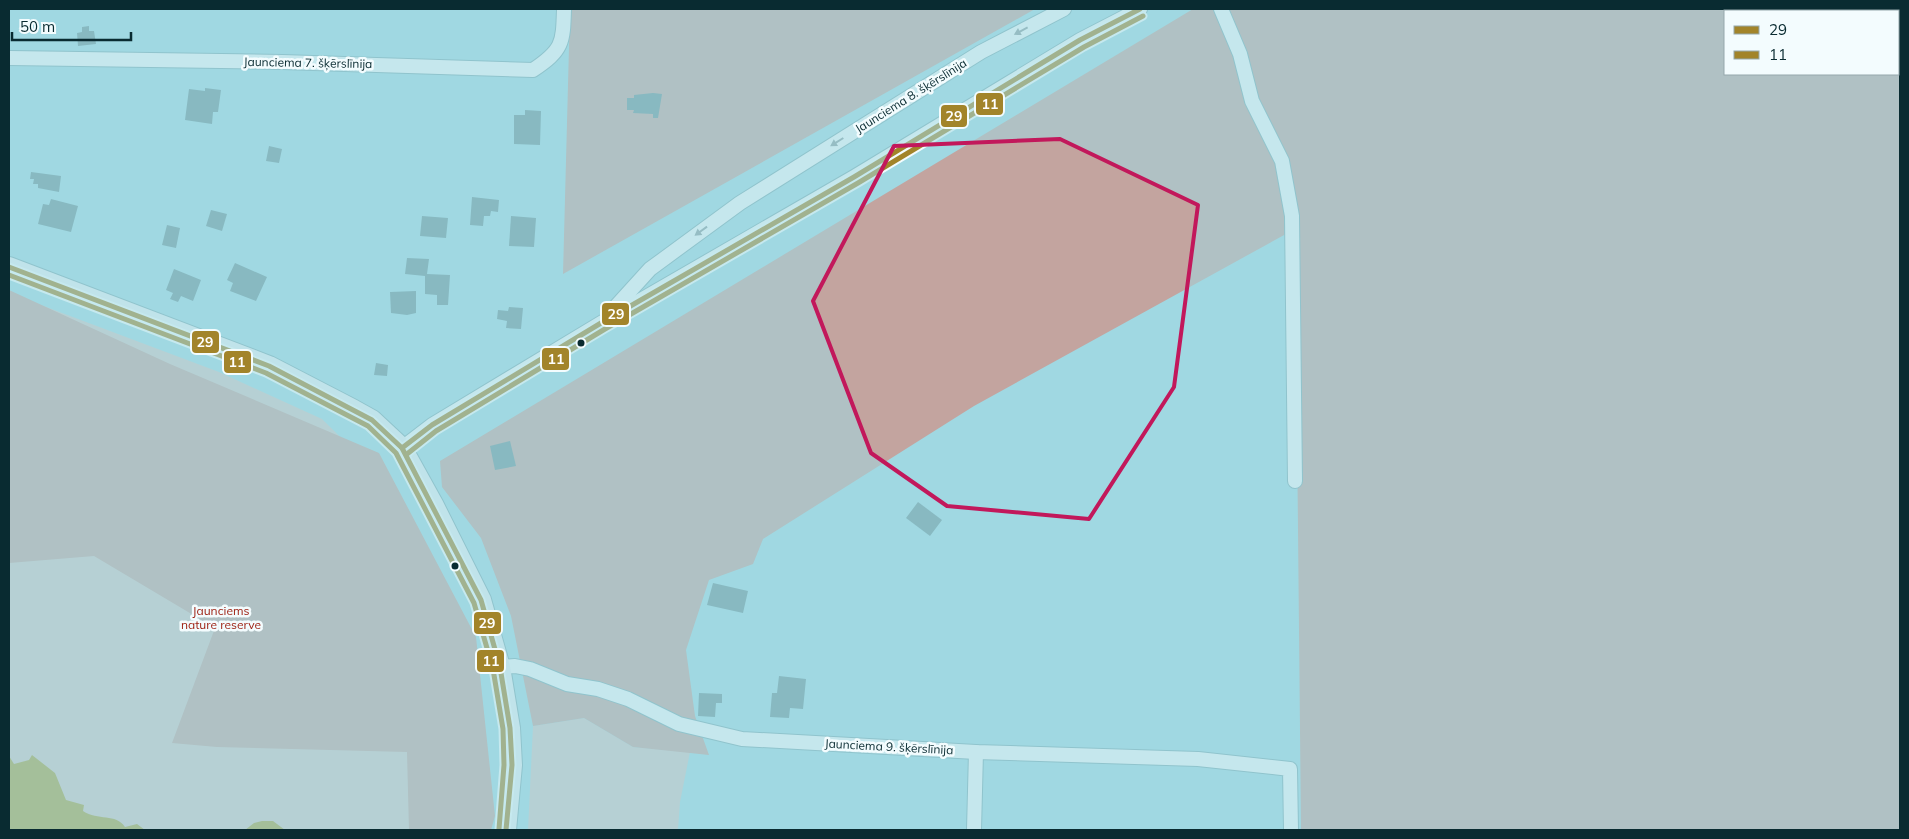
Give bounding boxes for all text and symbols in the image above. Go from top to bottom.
scale bar [12,10,131,42]
legend [1724,10,1899,75]
text: 50 m [20,17,55,36]
text: 29 [1769,20,1787,39]
one-way arrow [1013,27,1028,35]
text: 11 [1769,45,1787,64]
street label: Jaunciema 7. šķērslīnija [243,54,373,72]
street label: Jaunciema 8. šķērslīnija [852,55,970,137]
line badge: 11 [975,92,1004,116]
text: 11 [982,95,998,113]
line badge: 29 [940,104,968,128]
text: 29 [946,107,962,125]
one-way arrow [830,138,843,147]
one-way arrow [694,226,708,236]
line badge: 29 [601,302,630,326]
text: 29 [608,305,624,323]
line badge: 29 [191,330,220,354]
text: 29 [197,333,213,351]
unlabelled marker [576,338,586,348]
line badge: 11 [541,347,570,371]
line badge: 11 [223,350,252,374]
text: 11 [548,350,564,368]
text: 11 [229,353,245,371]
unlabelled marker [450,561,460,571]
park label: Jaunciems nature reserve [181,603,261,632]
line badge: 29 [473,611,502,635]
text: 29 [479,614,495,632]
line badge: 11 [476,649,505,673]
text: 11 [483,652,499,670]
street label: Jaunciema 9. šķērslīnija [824,736,954,758]

